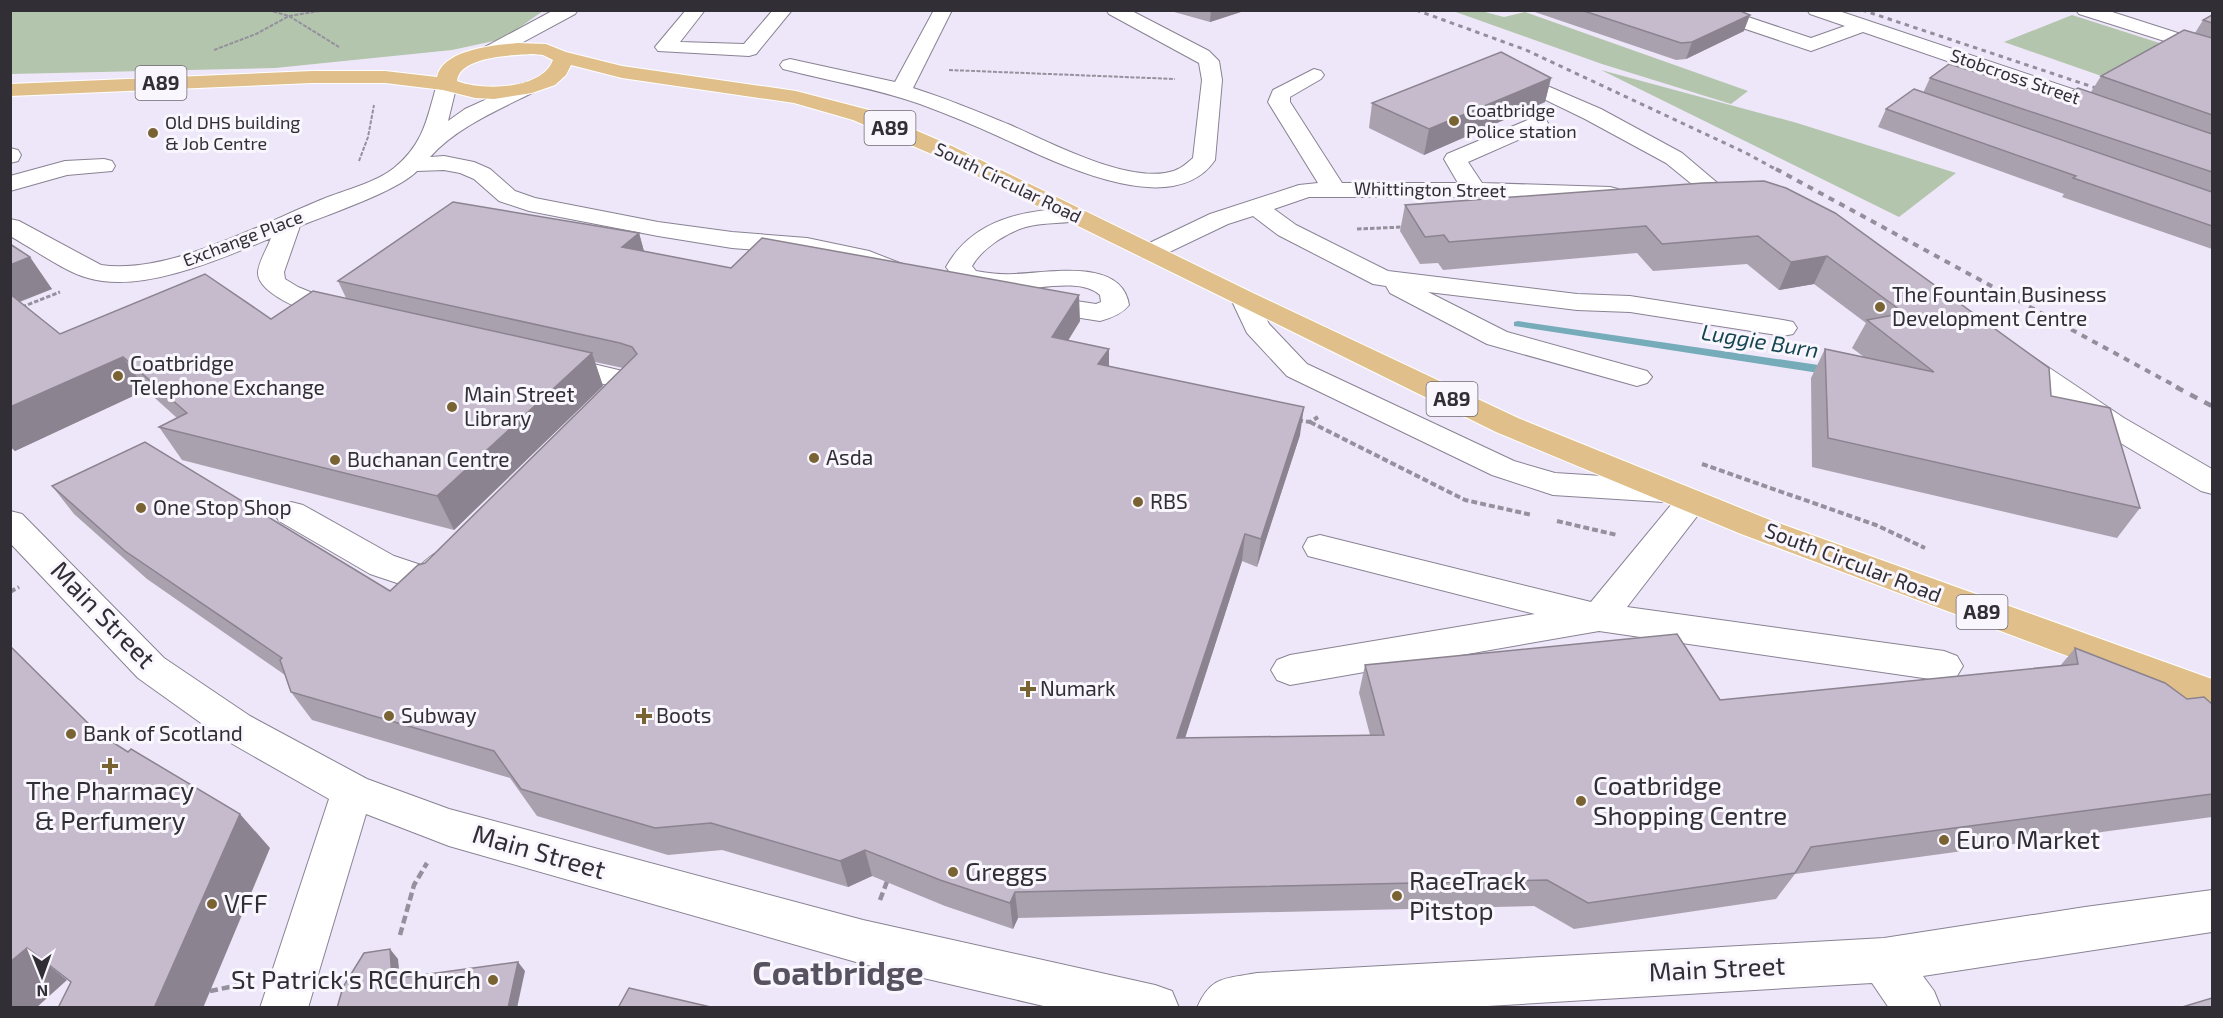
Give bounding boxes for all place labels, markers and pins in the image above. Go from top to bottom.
place label: Coatbridge Police station [1466,99,1577,142]
place label: Old DHS building & Job Centre [165,111,300,154]
marker: Coatbridge Police station [1447,114,1461,128]
marker: Old DHS building & Job Centre [146,126,160,140]
place label: The Fountain Business Development Centre [1892,281,2107,330]
marker: The Fountain Business Development Centre [1873,300,1887,314]
place label: Coatbridge Telephone Exchange [130,350,325,399]
marker: Coatbridge Telephone Exchange [111,369,125,383]
place label: Main Street Library [464,381,574,430]
marker: Main Street Library [445,400,459,414]
place label: Asda [826,444,873,469]
place label: Buchanan Centre [347,446,509,471]
marker: Asda [807,451,821,465]
marker: Buchanan Centre [328,453,342,467]
place label: RBS [1150,488,1188,513]
place label: One Stop Shop [153,494,292,519]
marker: RBS [1131,495,1145,509]
marker: One Stop Shop [134,501,148,515]
place label: Numark [1040,675,1116,700]
marker: Numark [1021,682,1035,696]
place label: Subway [401,702,477,727]
place label: Boots [656,702,712,727]
marker: Subway [382,709,396,723]
marker: Boots [637,709,651,723]
place label: Bank of Scotland [83,720,243,745]
marker: Bank of Scotland [64,727,78,741]
marker: The Pharmacy & Perfumery [103,759,117,773]
place label: Coatbridge Shopping Centre [1593,769,1787,830]
place label: The Pharmacy & Perfumery [26,774,195,835]
marker: Coatbridge Shopping Centre [1574,794,1588,808]
place label: Euro Market [1956,823,2100,854]
marker: Euro Market [1937,833,1951,847]
place label: Greggs [965,855,1048,886]
place label: RaceTrack Pitstop [1409,864,1526,925]
marker: Greggs [946,865,960,879]
place label: VFF [224,887,268,918]
marker: RaceTrack Pitstop [1390,889,1404,903]
marker: VFF [205,897,219,911]
place label: St Patrick's RCChurch [231,963,481,994]
marker: St Patrick's RCChurch [486,973,500,987]

